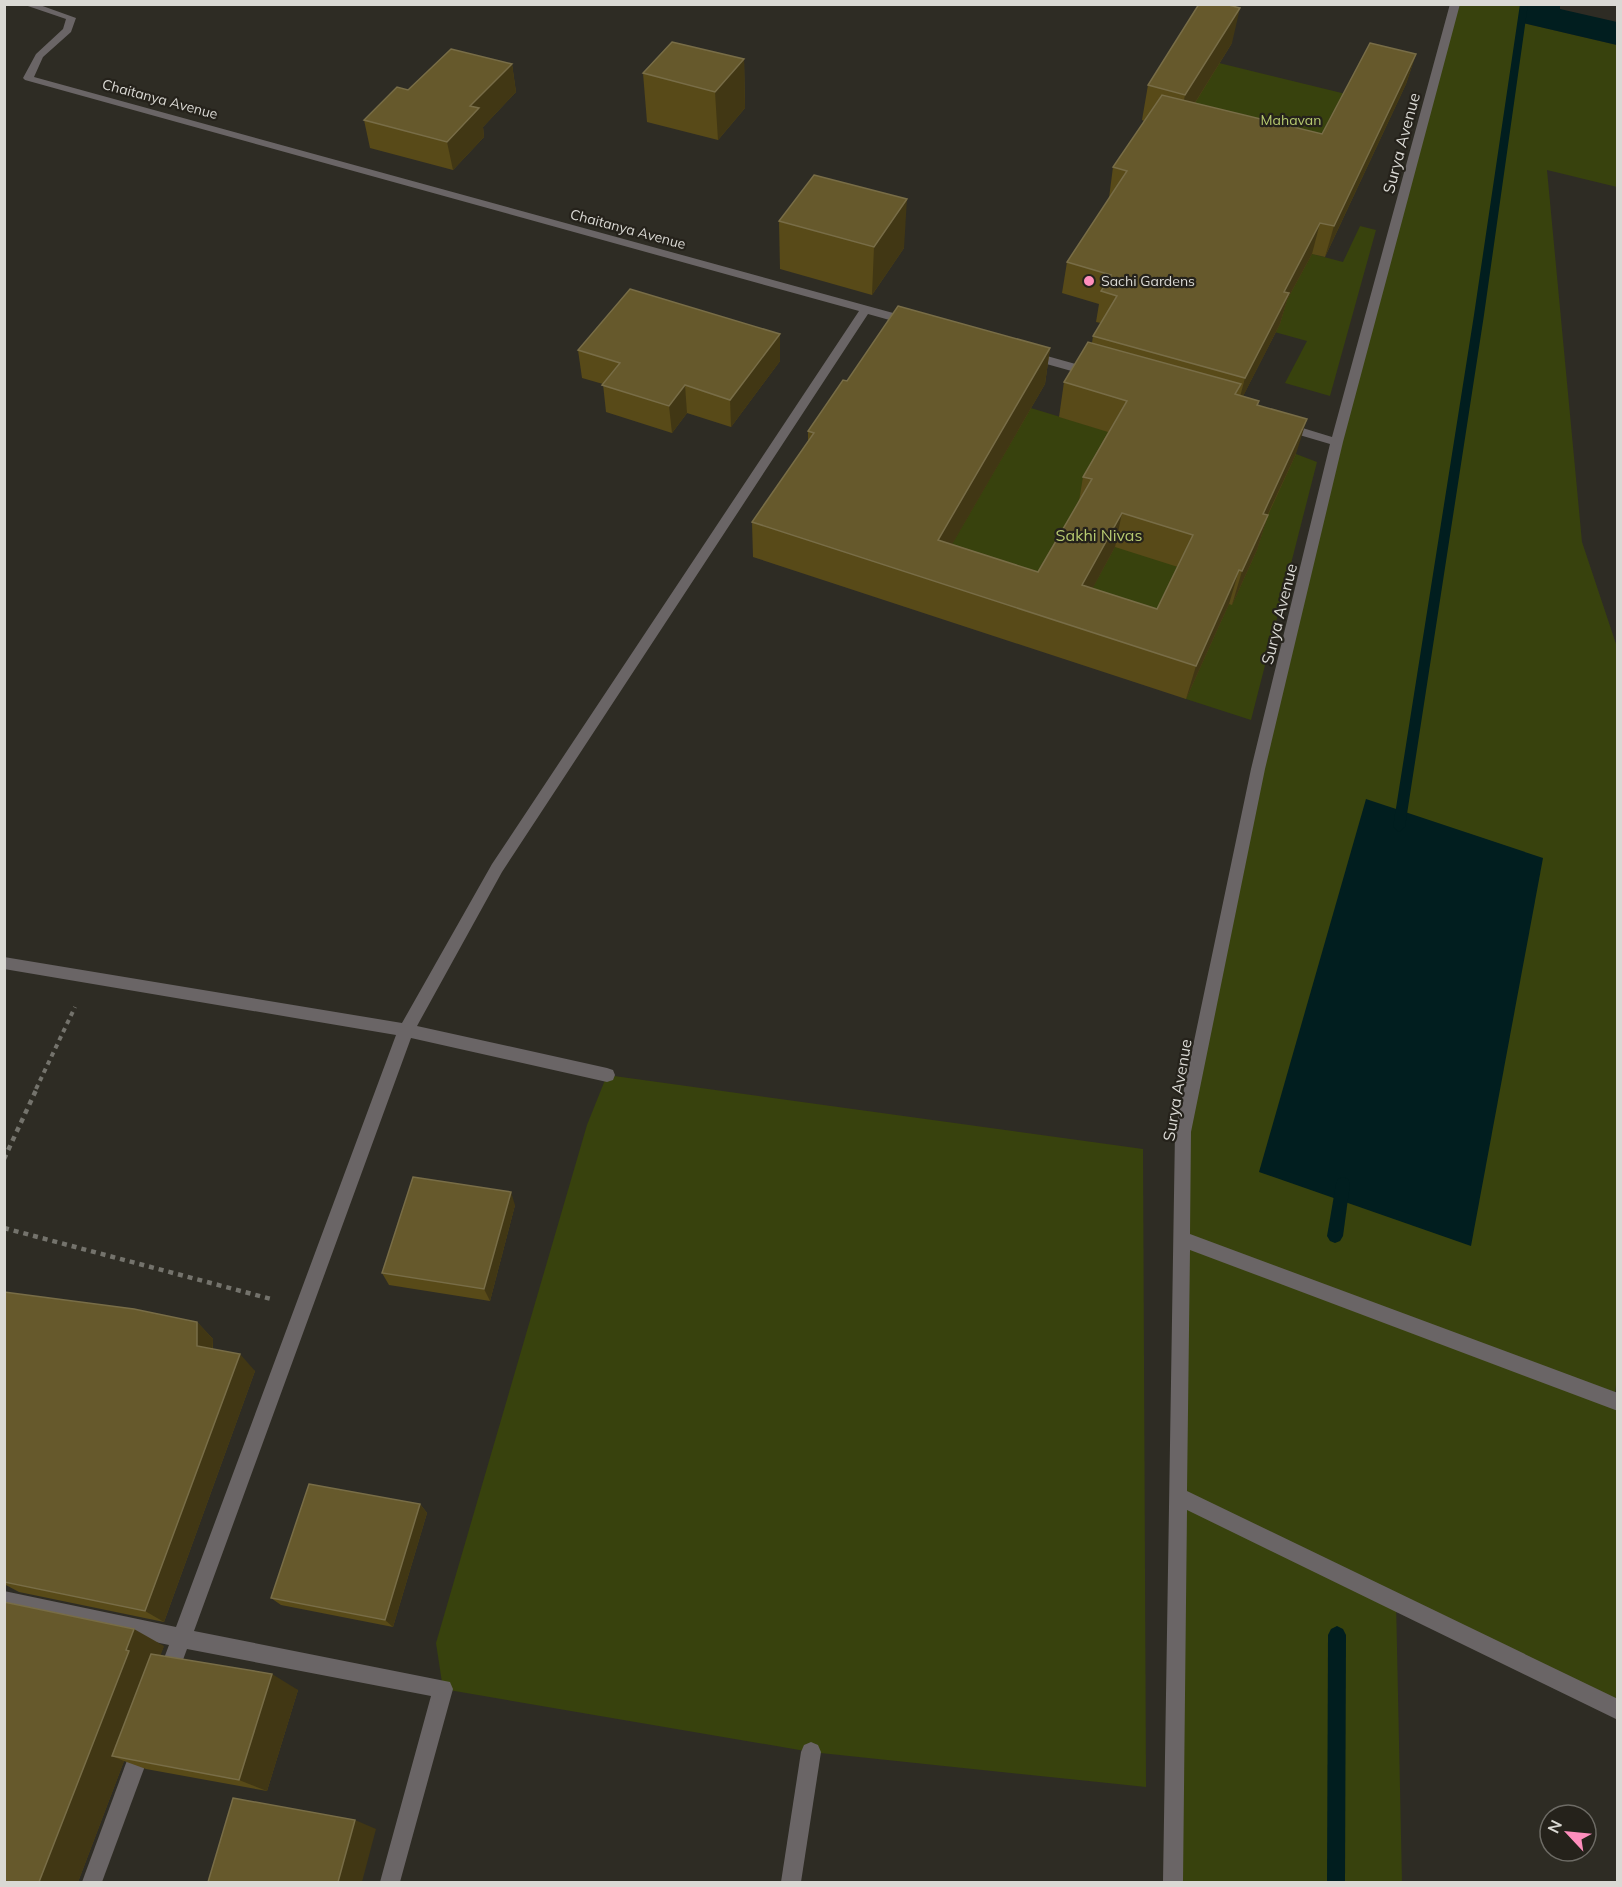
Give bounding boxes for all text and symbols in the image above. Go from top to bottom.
street label: Chaitanya Avenue [100,75,220,123]
street label: Surya Avenue [1378,91,1424,195]
park label: Mahavan [1261,111,1321,129]
street label: Chaitanya Avenue [568,205,688,253]
place label: Sachi Gardens [1101,272,1195,290]
marker: Sachi Gardens [1082,274,1096,288]
park label: Sakhi Nivas [1056,525,1142,545]
street label: Surya Avenue [1257,561,1301,667]
street label: Surya Avenue [1158,1037,1196,1143]
north arrow [1538,1803,1598,1863]
text: N [1543,1817,1566,1836]

